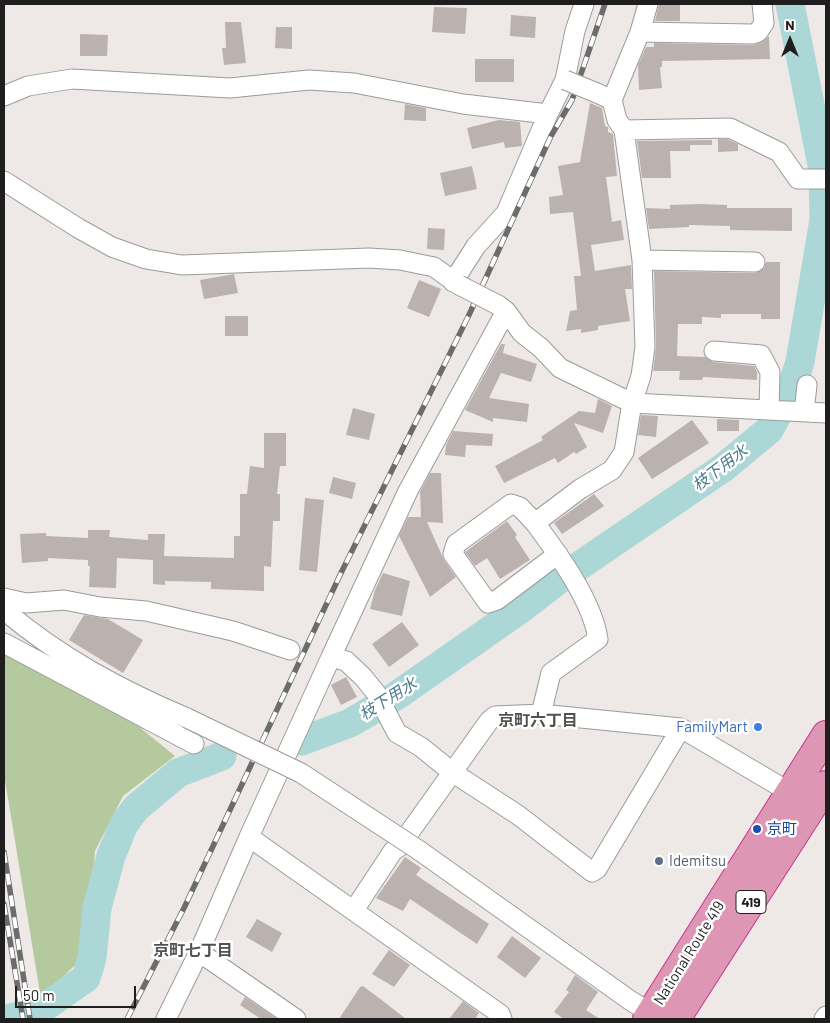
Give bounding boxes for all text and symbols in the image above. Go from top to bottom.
north arrow [765,15,815,65]
text: N [785,16,795,33]
water label: 枝下用水 [689,441,751,495]
water label: 枝下用水 [356,674,420,724]
district label: 京町六丁目 [498,711,578,731]
place label: FamilyMart [676,718,748,736]
marker: FamilyMart [752,721,764,733]
place label: 京町 [767,820,797,838]
marker: 京町 [751,823,763,835]
place label: Idemitsu [669,852,726,870]
marker: Idemitsu [653,855,665,867]
road number: 419 [736,890,766,914]
street label: National Route 419 [650,898,728,1008]
district label: 京町七丁目 [153,941,233,961]
scale bar [18,976,139,1008]
text: 50 m [23,986,55,1004]

